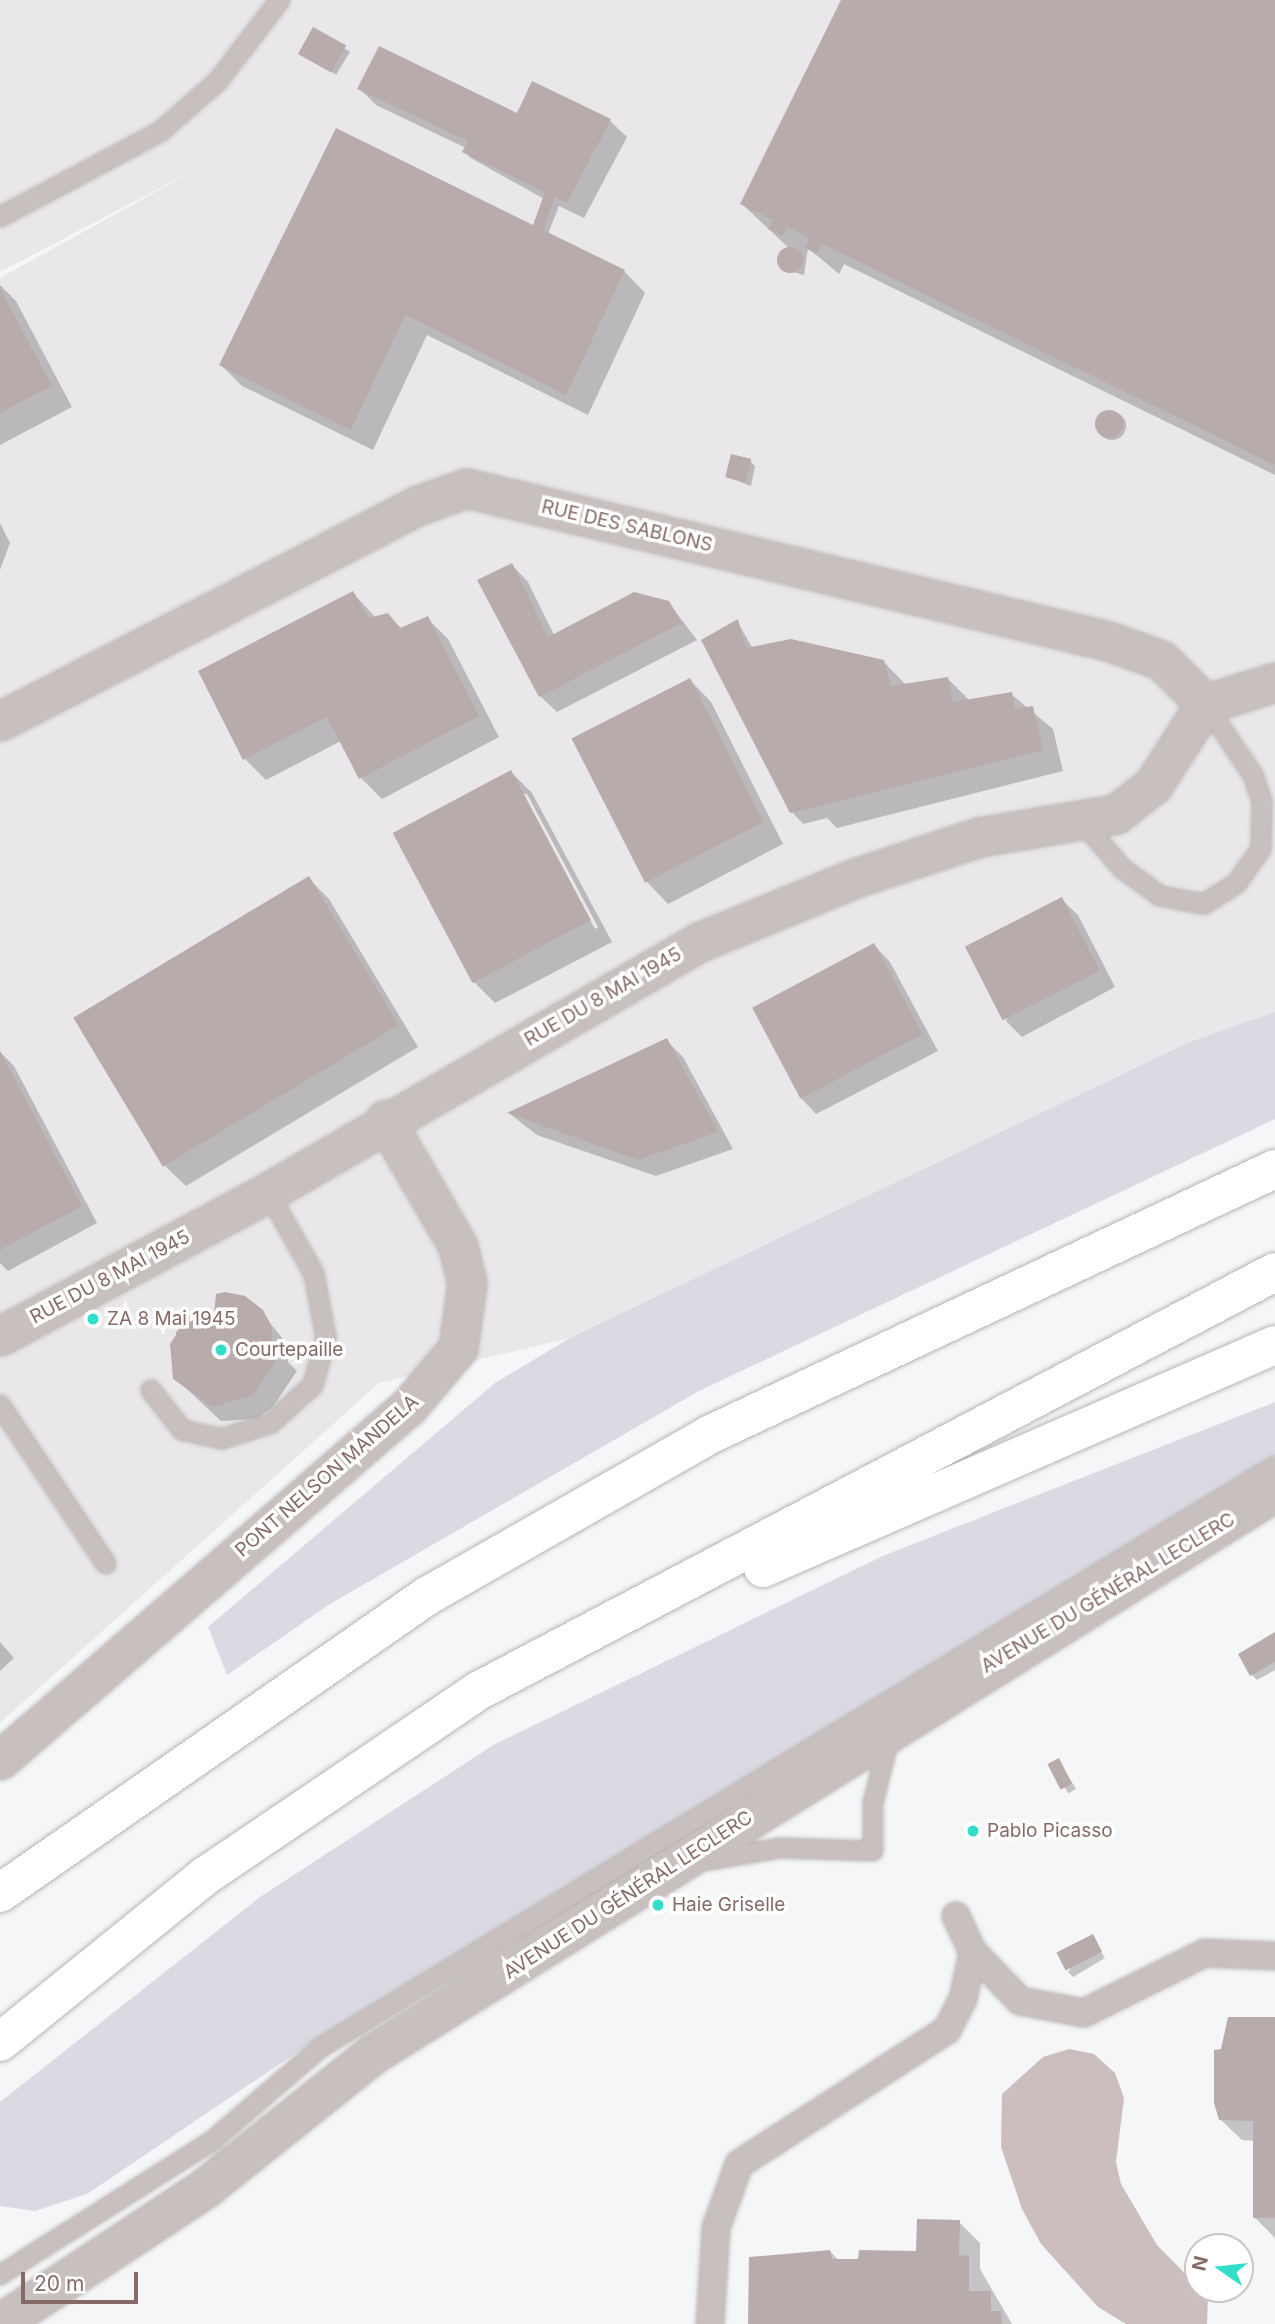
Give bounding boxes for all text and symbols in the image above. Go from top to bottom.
street label: RUE DES SABLONS [539,495,715,557]
street label: RUE DU 8 MAI 1945 [520,943,686,1051]
street label: RUE DU 8 MAI 1945 [26,1225,194,1329]
place label: ZA 8 Mai 1945 [107,1308,236,1330]
marker: ZA 8 Mai 1945 [85,1311,101,1327]
place label: Courtepaille [235,1339,343,1361]
marker: Courtepaille [213,1342,229,1358]
street label: PONT NELSON MANDELA [231,1390,423,1562]
street label: AVENUE DU GÉNÉRAL LECLERC [977,1508,1239,1678]
street label: AVENUE DU GÉNÉRAL LECLERC [499,1806,757,1984]
place label: Pablo Picasso [987,1820,1113,1842]
marker: Pablo Picasso [965,1823,981,1839]
place label: Haie Griselle [672,1894,785,1916]
marker: Haie Griselle [650,1897,666,1913]
north arrow [1184,2233,1254,2303]
text: N [1187,2253,1213,2273]
scale bar [24,2258,142,2302]
text: 20 m [34,2271,84,2296]

